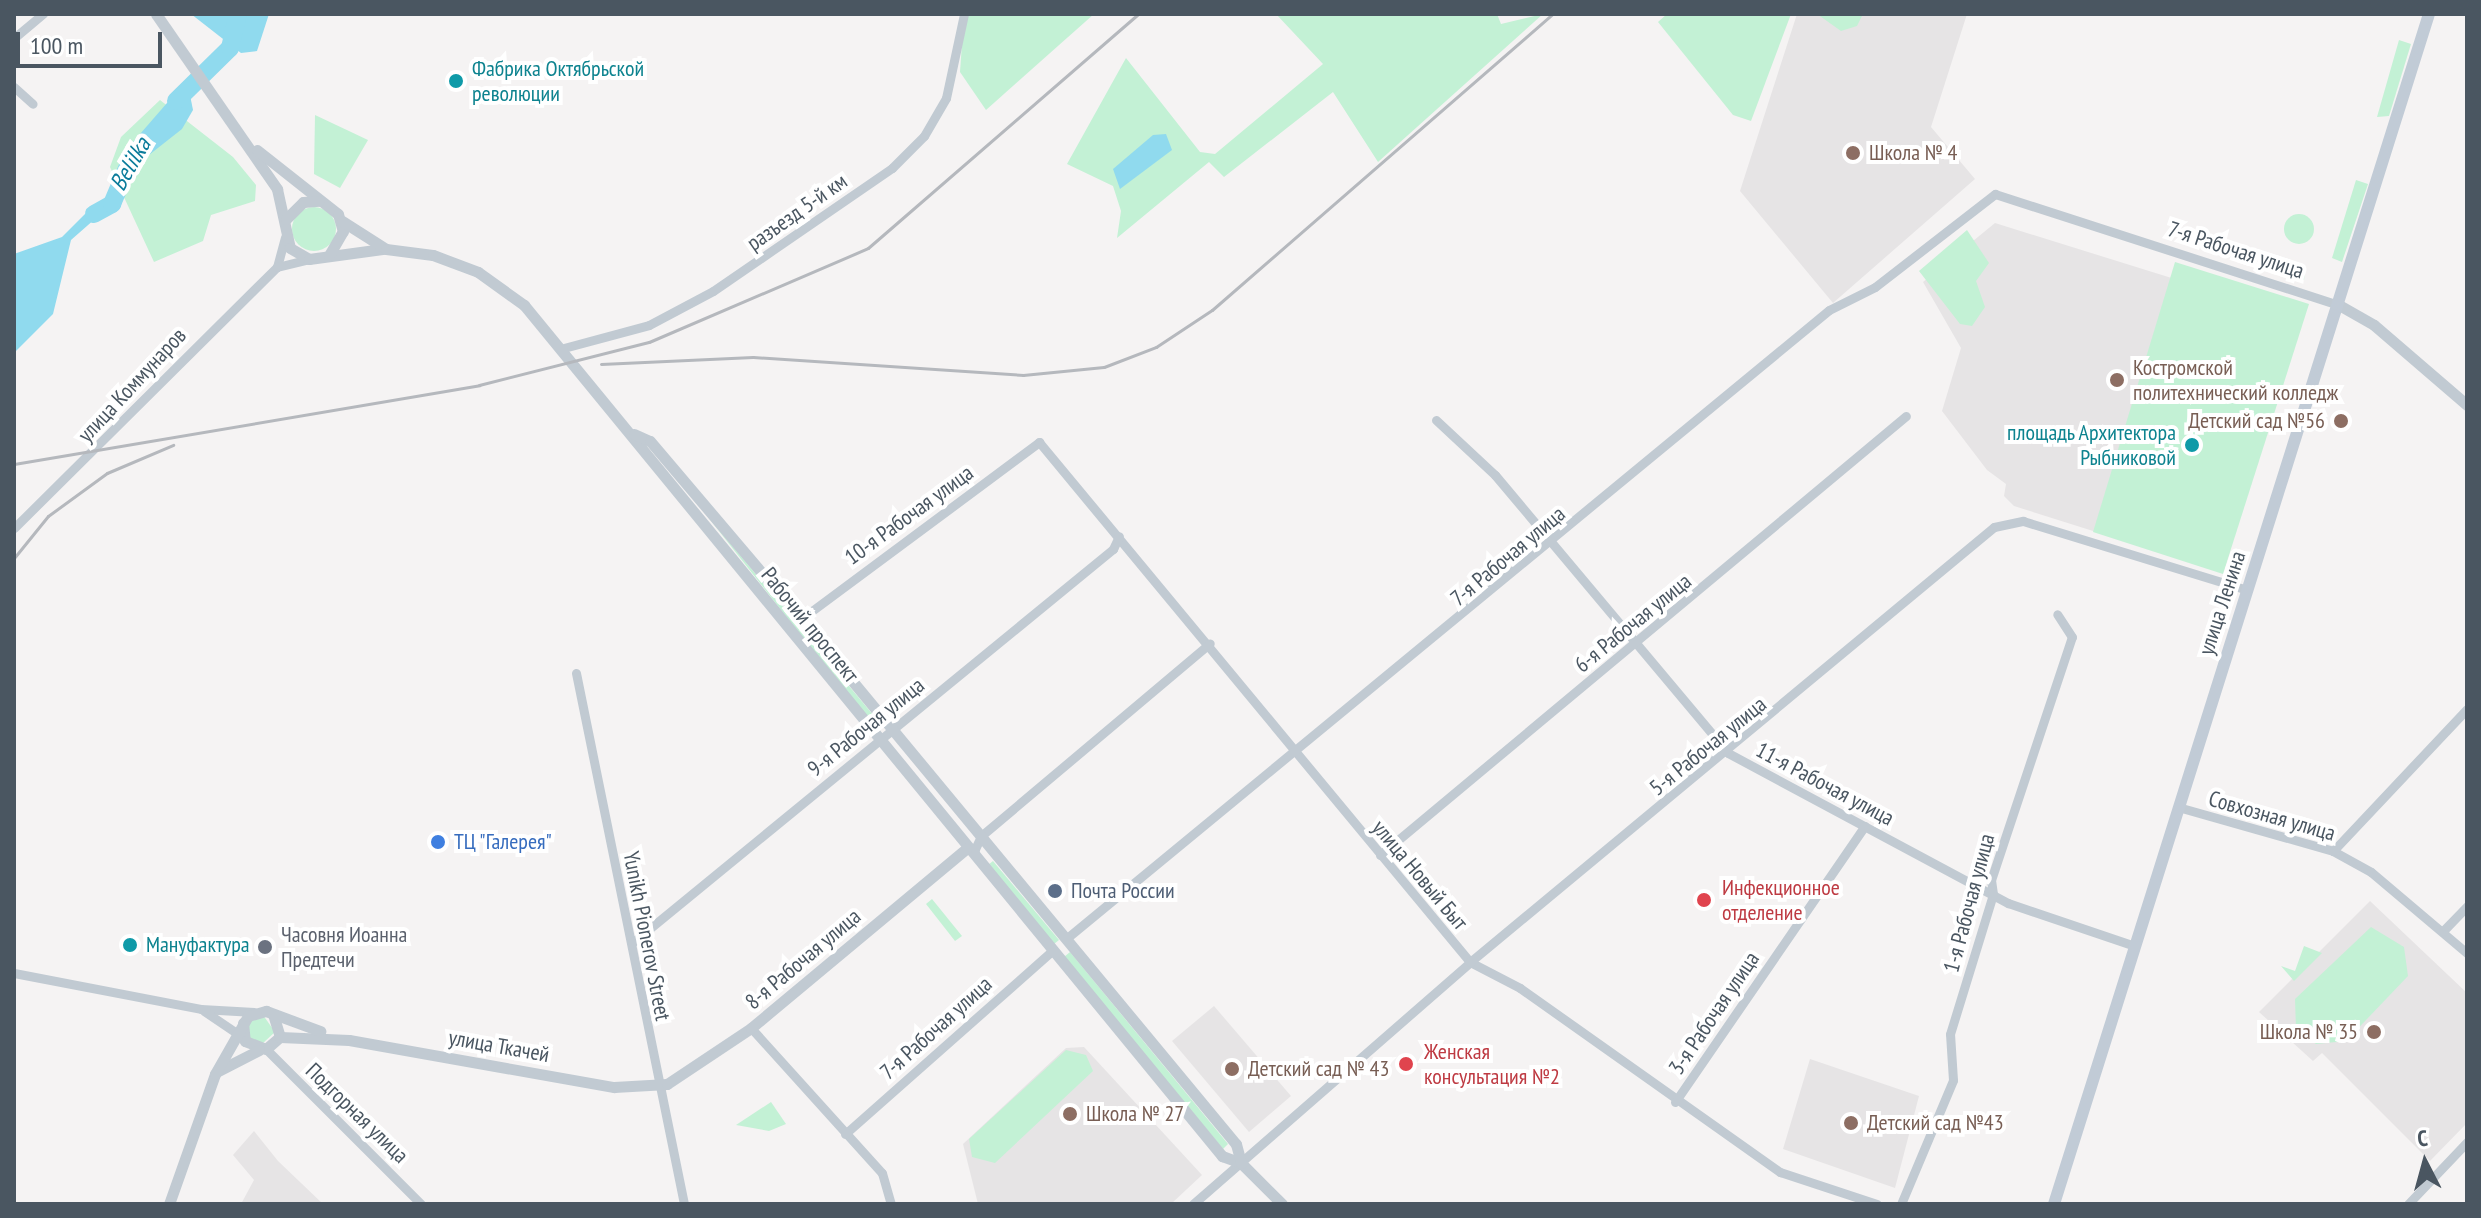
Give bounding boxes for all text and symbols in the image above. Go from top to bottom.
scale bar [20,16,166,66]
text: 100 m [30,30,83,61]
place label: Фабрика Октябрьской революции [472,55,644,106]
marker: Фабрика Октябрьской революции [447,72,465,90]
water label: Belilka [103,132,157,196]
place label: Школа № 4 [1869,140,1957,166]
marker: Школа № 4 [1844,144,1862,162]
street label: разъезд 5-й км [742,168,852,256]
street label: 7-я Рабочая улица [2165,216,2307,284]
street label: улица Коммунаров [72,322,192,448]
place label: Костромской политехнический колледж [2133,354,2338,406]
marker: Костромской политехнический колледж [2108,371,2126,389]
place label: Детский сад №56 [2188,408,2325,434]
marker: Детский сад №56 [2332,412,2350,430]
place label: площадь Архитектора Рыбниковой [2006,419,2176,470]
marker: площадь Архитектора Рыбниковой [2183,436,2201,454]
street label: 10-я Рабочая улица [840,460,978,570]
street label: 7-я Рабочая улица [1445,500,1571,612]
street label: улица Ленина [2193,548,2251,658]
street label: Рабочий проспект [756,562,864,688]
street label: 6-я Рабочая улица [1569,568,1697,678]
street label: 9-я Рабочая улица [802,672,930,782]
street label: 5-я Рабочая улица [1644,691,1772,801]
street label: 11-я Рабочая улица [1752,737,1898,831]
street label: Совхозная улица [2206,785,2338,847]
street label: улица Новый Быт [1367,815,1473,935]
place label: ТЦ "Галерея" [454,829,553,855]
street label: 1-я Рабочая улица [1938,831,2000,975]
marker: ТЦ "Галерея" [429,833,447,851]
street label: Yunikh Pionerov Street [618,849,676,1023]
place label: Инфекционное отделение [1722,874,1840,926]
place label: Почта России [1071,878,1175,904]
marker: Почта России [1046,882,1064,900]
marker: Инфекционное отделение [1693,889,1715,911]
street label: 8-я Рабочая улица [740,903,866,1015]
place label: Часовня Иоанна Предтечи [281,921,407,972]
place label: Мануфактура [146,932,250,958]
marker: Мануфактура [121,936,139,954]
marker: Часовня Иоанна Предтечи [256,938,274,956]
street label: 3-я Рабочая улица [1663,947,1765,1079]
street label: 7-я Рабочая улица [875,971,997,1085]
place label: Школа № 35 [2260,1019,2358,1045]
marker: Школа № 35 [2365,1023,2383,1041]
street label: улица Ткачей [446,1024,552,1068]
place label: Женская консультация №2 [1424,1038,1560,1090]
marker: Женская консультация №2 [1395,1053,1417,1075]
place label: Детский сад № 43 [1248,1056,1389,1082]
street label: Подгорная улица [300,1057,414,1169]
marker: Детский сад № 43 [1223,1060,1241,1078]
place label: Школа № 27 [1086,1101,1184,1127]
marker: Школа № 27 [1061,1105,1079,1123]
place label: Детский сад №43 [1867,1110,2004,1136]
marker: Детский сад №43 [1842,1114,1860,1132]
north arrow [2385,1122,2465,1202]
text: С [2416,1124,2429,1153]

